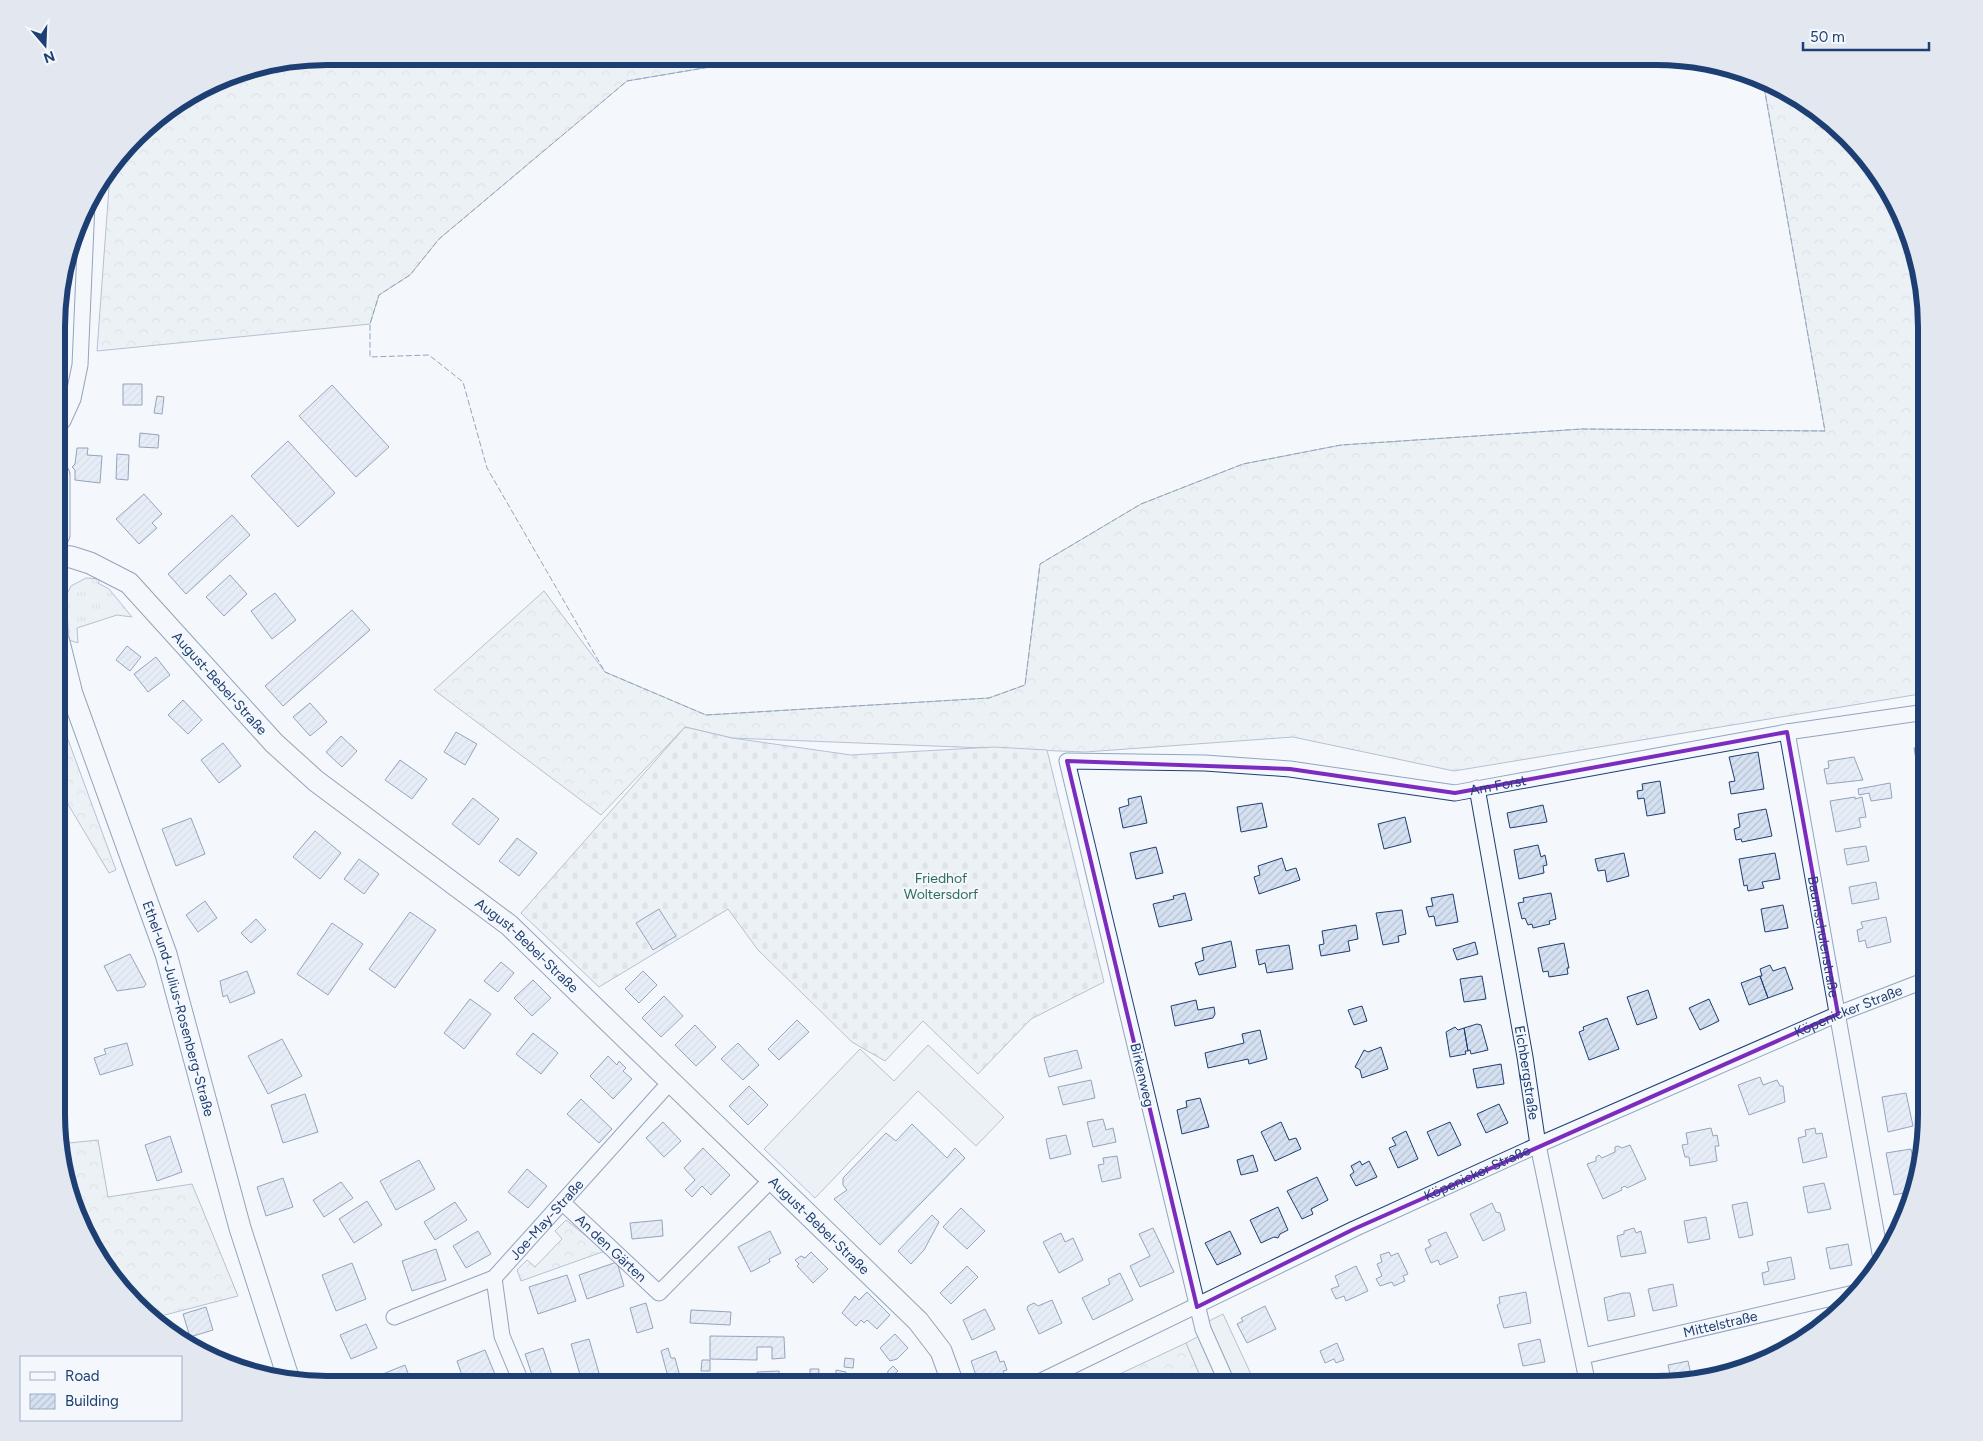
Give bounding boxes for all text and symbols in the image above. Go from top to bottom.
north arrow [20,20,70,70]
scale bar [1803,20,1929,52]
text: 50 m [1810,28,1845,46]
text: N [41,47,57,67]
street label: August-Bebel-Straße [169,628,271,739]
street label: Am Forst [1468,772,1528,799]
park label: Friedhof Woltersdorf [904,870,979,903]
street label: Baumschulenstraße [1804,875,1843,999]
street label: August-Bebel-Straße [472,894,582,996]
street label: Ethel-und-Julius-Rosenberg-Straße [139,898,218,1119]
street label: Köpenicker Straße [1792,981,1905,1041]
street label: Eichbergstraße [1511,1024,1543,1121]
street label: Birkenweg [1126,1041,1158,1109]
street label: Köpenicker Straße [1421,1141,1533,1204]
street label: August-Bebel-Straße [765,1173,873,1278]
street label: Joe-May-Straße [506,1175,587,1263]
street label: An den Gärten [572,1211,650,1286]
street label: Mittelstraße [1682,1307,1759,1341]
legend [20,1356,182,1421]
text: Road [65,1367,100,1385]
text: Building [65,1392,119,1410]

